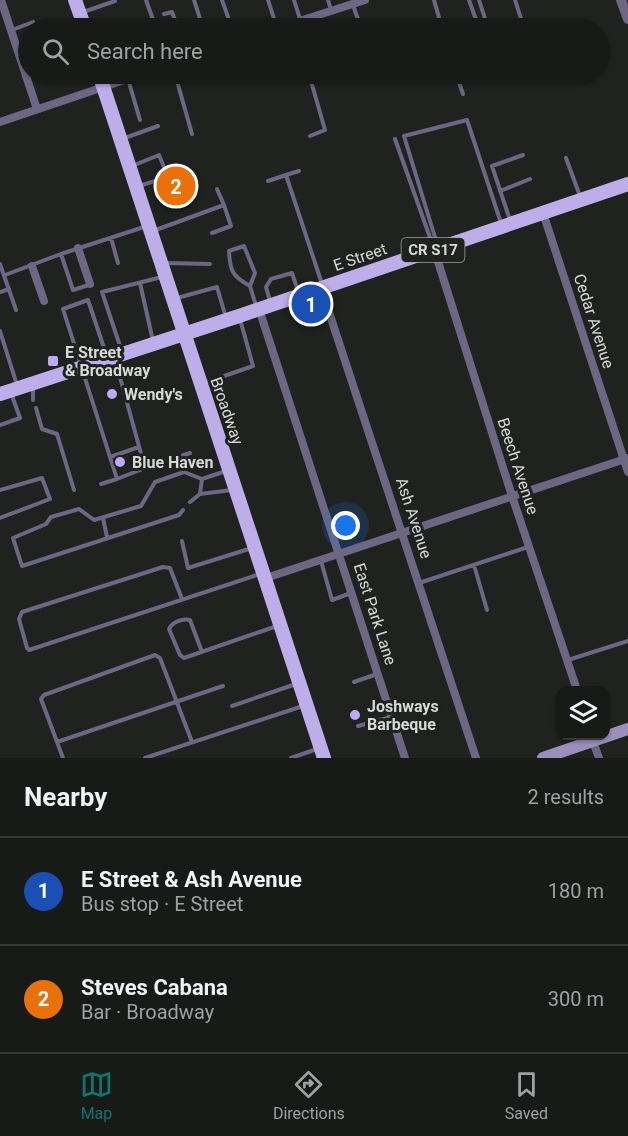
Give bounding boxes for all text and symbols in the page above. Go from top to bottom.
search box [18,18,610,84]
icon: search [39,35,72,68]
text: Search here [87,39,203,64]
pin: 2 [156,164,195,208]
road number: CR S17 [402,238,464,262]
street label: E Street [331,239,389,275]
street label: Cedar Avenue [570,271,618,371]
pin: 1 [292,282,330,326]
place label: E Street & Broadway [65,343,151,380]
marker: E Street & Broadway [46,354,60,368]
street label: Broadway [207,375,248,448]
place label: Wendy's [124,385,183,404]
marker: Wendy's [105,387,119,401]
street label: Beech Avenue [493,415,543,517]
place label: Blue Haven [132,453,213,472]
marker: Blue Haven [113,455,127,469]
street label: Ash Avenue [392,475,436,561]
your location [331,511,360,540]
street label: East Park Lane [350,561,400,667]
map controls [556,686,610,740]
button: layers [556,686,610,740]
place label: Joshways Barbeque [367,697,439,734]
marker: Joshways Barbeque [348,708,362,722]
text: Nearby [24,782,107,812]
text: 2 results [528,785,604,809]
text: E Street & Ash Avenue [81,867,302,892]
text: 1 [38,879,49,903]
text: 180 m [548,879,604,903]
text: Bus stop · E Street [81,892,243,916]
text: Steves Cabana [81,975,228,1000]
text: 2 [38,987,49,1011]
text: 300 m [548,987,604,1011]
text: Bar · Broadway [81,1000,214,1024]
tab: Map [80,1068,113,1123]
tab: Directions [273,1068,345,1123]
tab: Saved [505,1068,548,1123]

